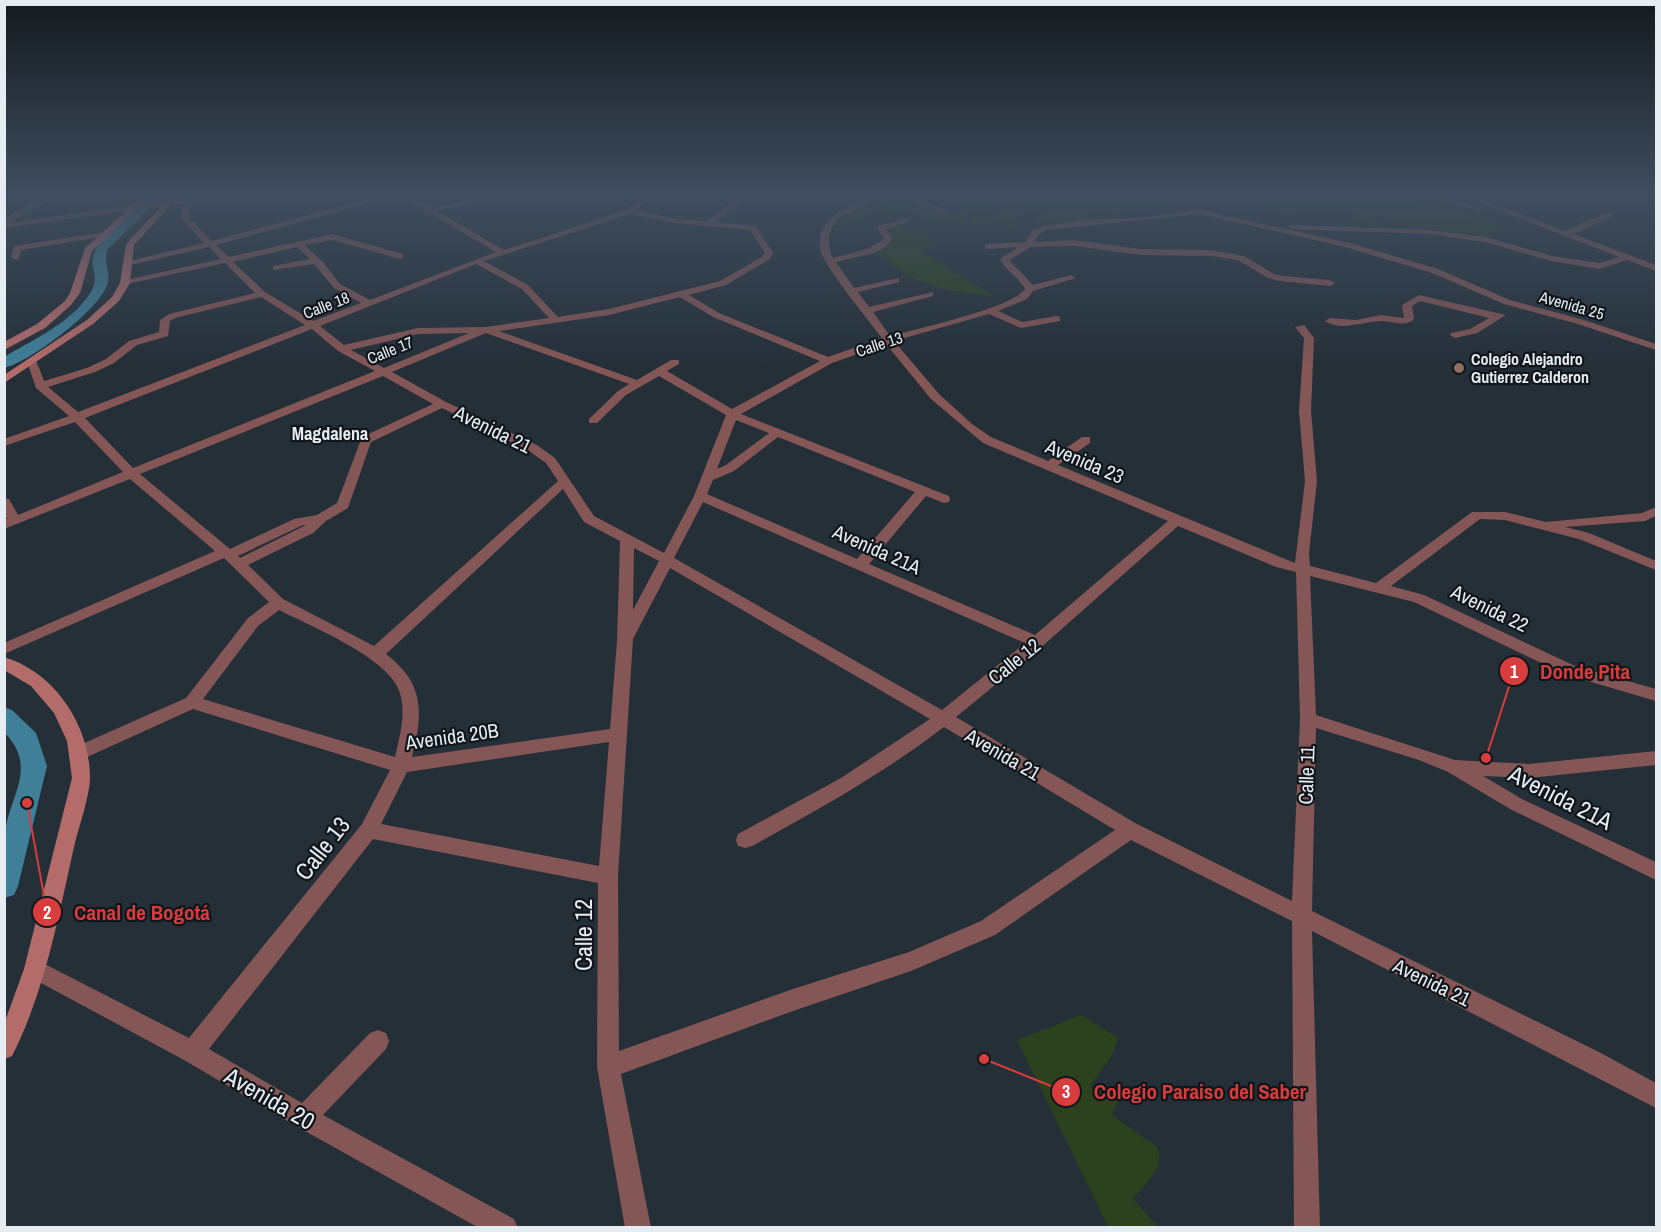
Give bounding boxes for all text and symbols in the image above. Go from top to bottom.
street label: Avenida 25 [1536,285,1607,325]
street label: Calle 18 [300,286,352,324]
street label: Calle 13 [853,326,905,362]
street label: Calle 17 [364,331,416,369]
place label: Colegio Alejandro Gutierrez Calderon [1471,348,1589,388]
marker: Colegio Alejandro Gutierrez Calderon [1452,361,1466,375]
street label: Avenida 21 [449,398,536,459]
district label: Magdalena [292,421,369,446]
street label: Avenida 23 [1041,432,1128,490]
street label: Avenida 21A [828,517,925,580]
street label: Avenida 22 [1446,577,1533,638]
street label: Calle 12 [982,632,1046,690]
callout: Donde Pita [1499,652,1642,691]
text: Donde Pita [1540,657,1630,686]
text: 1 [1510,659,1519,684]
street label: Avenida 20B [403,716,500,756]
street label: Avenida 21 [960,721,1046,786]
street label: Calle 11 [1291,745,1321,805]
street label: Avenida 21A [1503,757,1619,837]
street label: Calle 13 [287,810,357,886]
callout: Canal de Bogotá [32,893,222,932]
text: Canal de Bogotá [74,898,210,927]
street label: Calle 12 [567,899,599,971]
text: 2 [43,900,51,925]
street label: Avenida 21 [1388,951,1475,1012]
street label: Avenida 20 [218,1059,321,1137]
callout: Colegio Paraiso del Saber [1051,1073,1318,1112]
text: Colegio Paraiso del Saber [1094,1077,1307,1106]
text: 3 [1062,1079,1070,1104]

